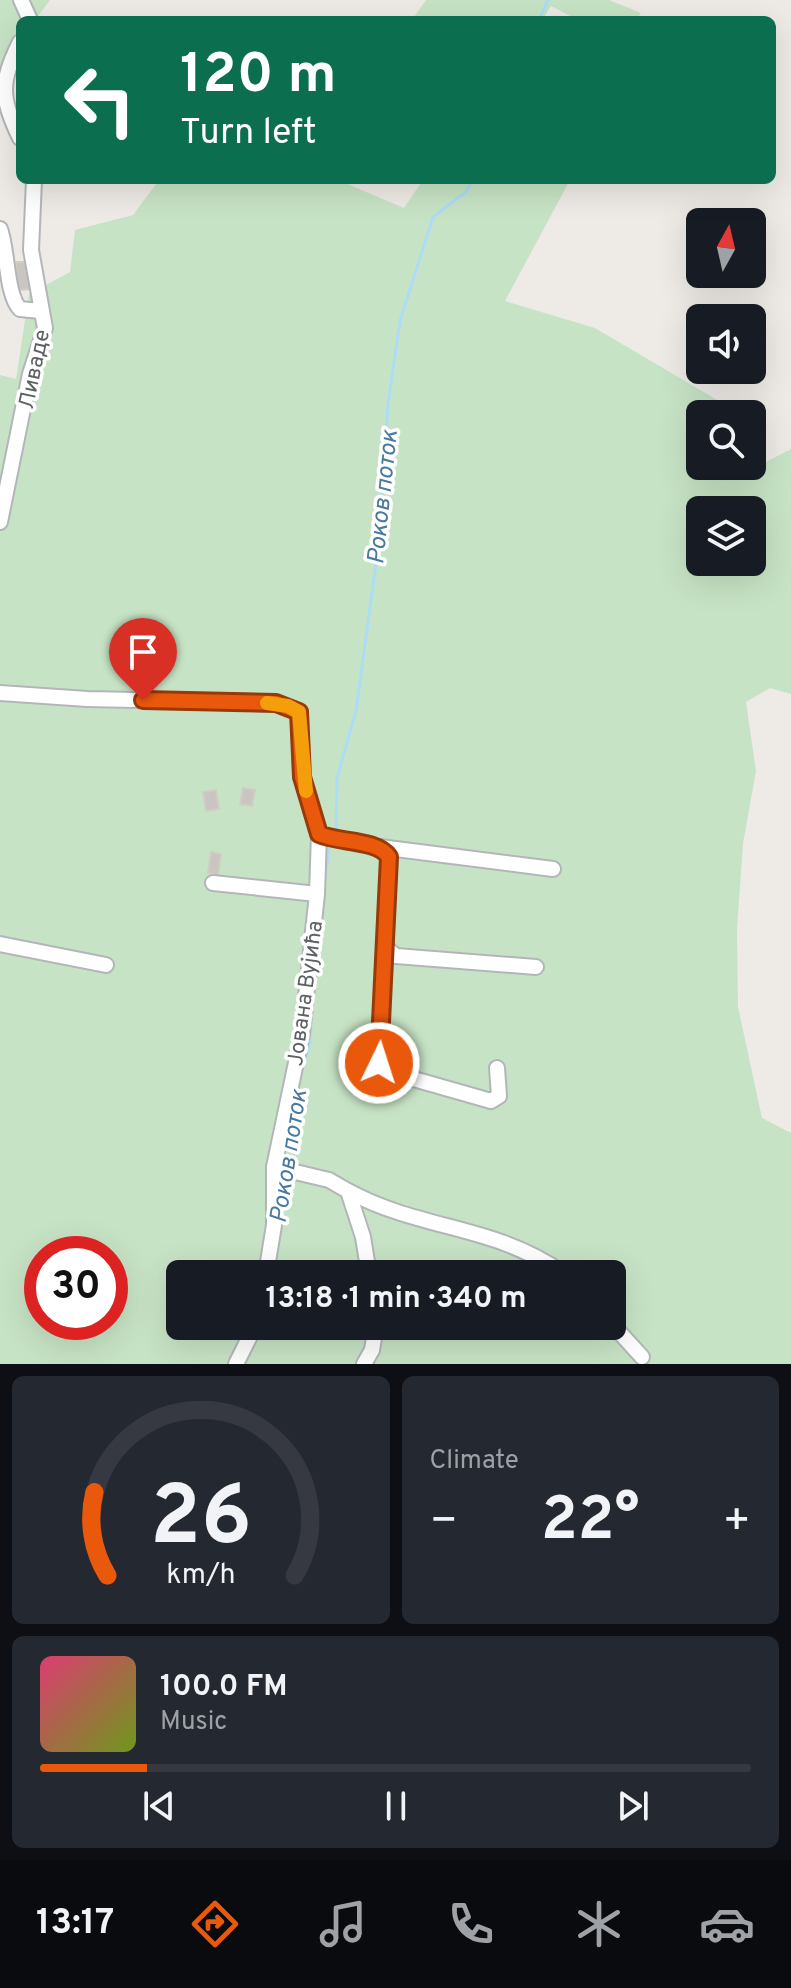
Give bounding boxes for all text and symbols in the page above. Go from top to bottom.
text: 120 m [180,42,337,112]
icon: left [48,48,152,152]
text: Turn left [180,111,317,157]
north arrow [686,208,766,288]
map controls [686,208,766,576]
button: sound [686,304,766,384]
street label: Ливаде [14,327,57,412]
button: search [686,400,766,480]
water label: Роков поток [362,428,406,566]
button: layers [686,496,766,576]
pin [109,618,177,700]
icon: arrive [121,630,165,674]
street label: Јована Вујића [283,919,330,1068]
position arrow [337,1021,421,1105]
water label: Роков поток [265,1087,315,1225]
speed limit sign: 30 [24,1236,128,1340]
text: 13:18 · 1 min · 340 m [266,1281,526,1318]
text: Climate [430,1445,519,1478]
text: 26 [150,1469,252,1574]
text: 22° [541,1485,639,1561]
text: − [430,1495,458,1551]
text: + [723,1495,751,1551]
text: km/h [166,1558,235,1594]
text: 100.0 FM [160,1669,288,1706]
text: Music [160,1706,227,1739]
icon: previous [137,1784,181,1828]
icon: pause [374,1784,418,1828]
icon: next [611,1784,655,1828]
icon: directions [187,1896,243,1952]
icon: music [315,1896,371,1952]
icon: phone [443,1896,499,1952]
icon: climate [571,1896,627,1952]
icon: car [699,1896,755,1952]
text: 13:17 [36,1901,114,1947]

